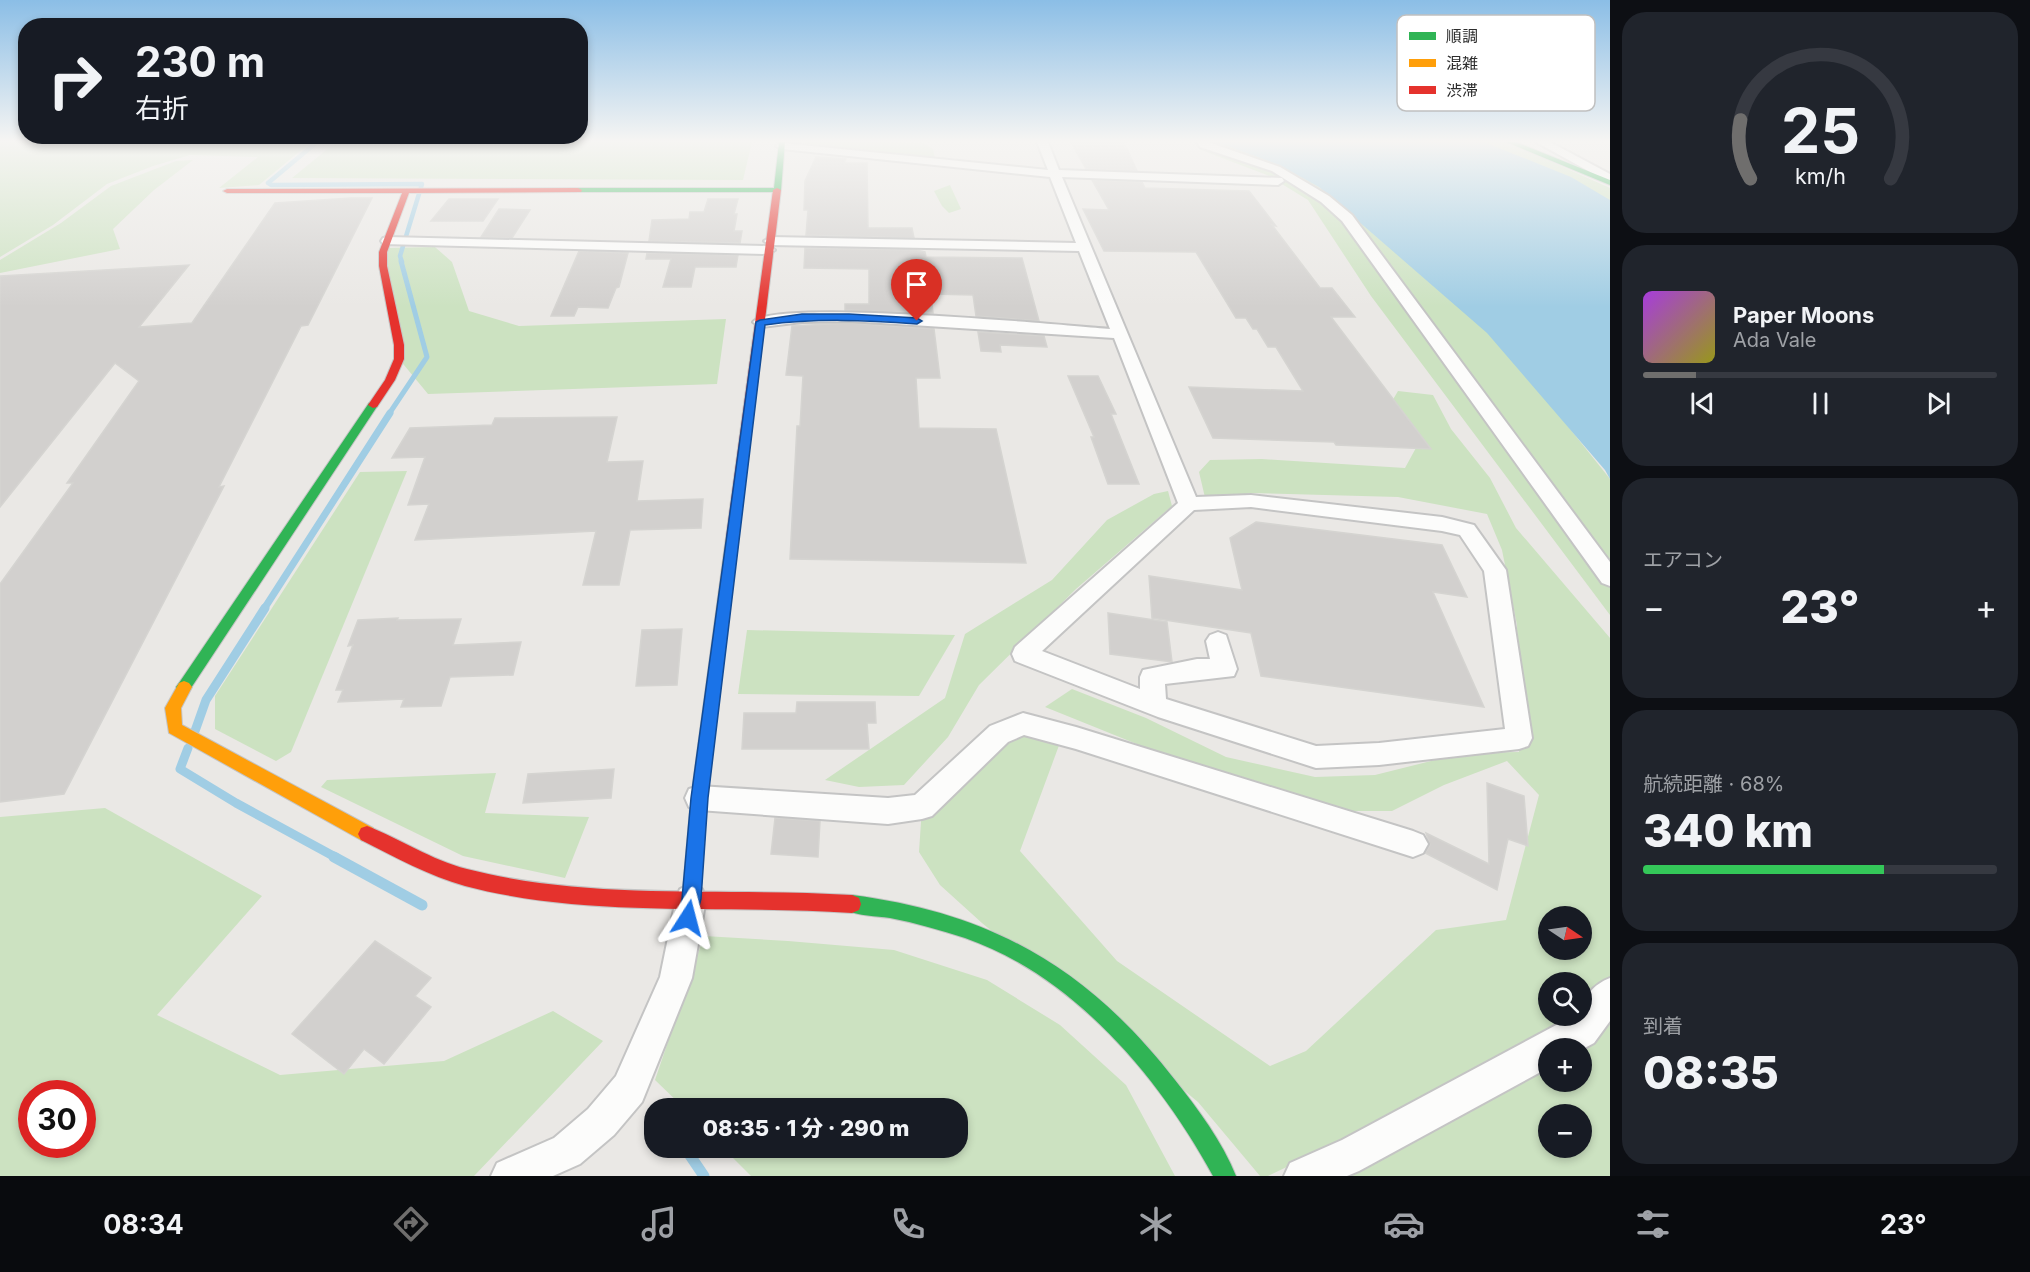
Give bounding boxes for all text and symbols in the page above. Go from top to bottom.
legend [1397,15,1595,111]
text: 順調 [1446,26,1478,46]
text: 230 m [135,36,265,87]
icon: right [36,42,114,120]
text: 混雑 [1446,53,1478,73]
text: 渋滞 [1446,80,1478,100]
text: 右折 [135,92,189,125]
text: 25 [1780,94,1860,169]
text: km/h [1795,164,1845,190]
pin [891,259,942,321]
icon: arrive [900,268,933,301]
text: Paper Moons [1733,302,1874,328]
text: Ada Vale [1733,328,1816,352]
icon: previous [1686,387,1719,420]
icon: pause [1804,387,1837,420]
icon: next [1922,387,1955,420]
text: エアコン [1643,548,1723,572]
text: 23° [1781,579,1859,634]
text: − [1643,587,1665,627]
text: + [1975,587,1997,627]
text: 航続距離 · 68% [1643,772,1784,796]
text: 340 km [1643,803,1813,858]
position arrow [656,886,720,950]
north arrow [1538,906,1592,960]
map controls [1538,906,1592,1158]
button: search [1538,972,1592,1026]
text: 到着 [1643,1014,1683,1038]
button: + [1538,1038,1592,1092]
text: 08:35 [1643,1045,1779,1100]
speed limit sign: 30 [18,1080,96,1158]
button: − [1538,1104,1592,1158]
text: 08:35 · 1 分 · 290 m [703,1115,909,1141]
icon: directions [390,1203,432,1245]
icon: music [638,1203,680,1245]
icon: phone [887,1203,929,1245]
icon: climate [1135,1203,1177,1245]
icon: car [1383,1203,1425,1245]
icon: filters [1632,1203,1674,1245]
text: 08:34 [103,1208,184,1241]
text: 23° [1880,1208,1927,1241]

